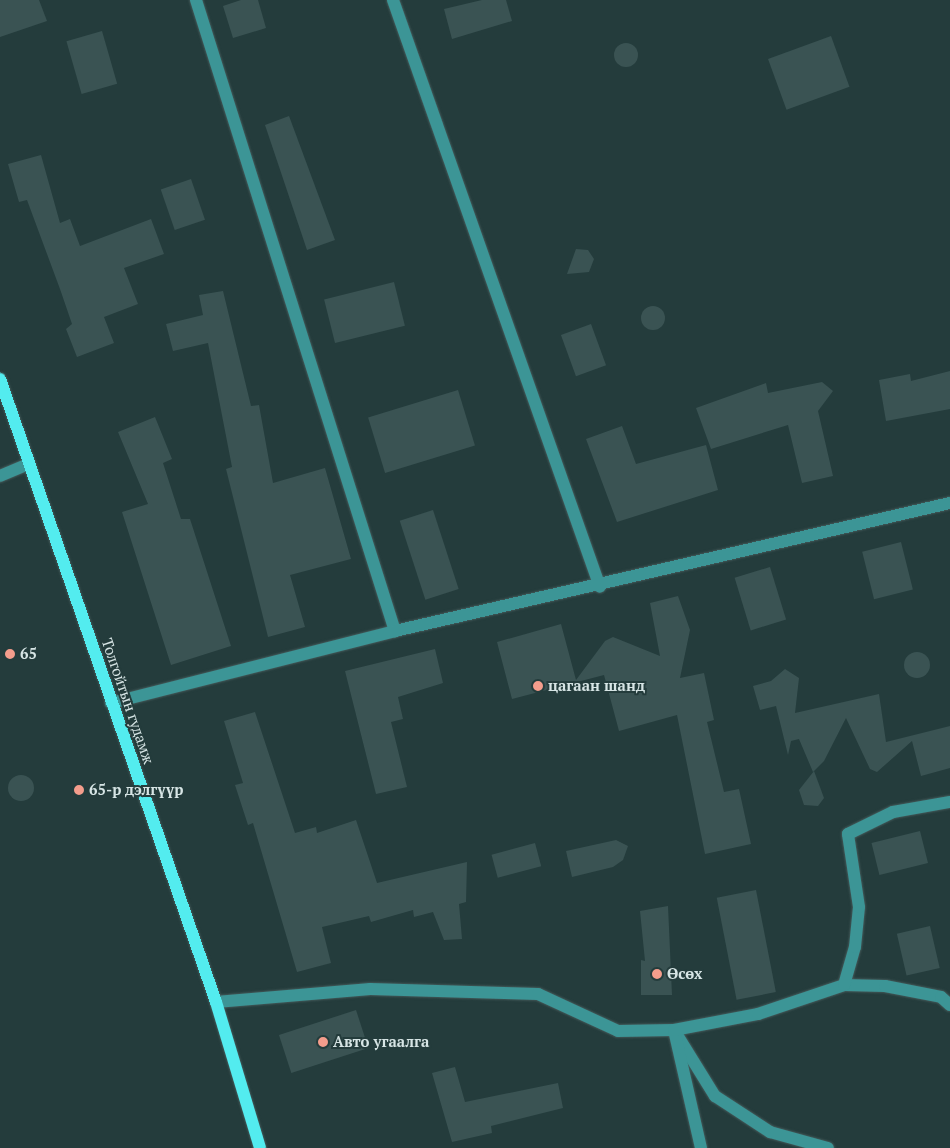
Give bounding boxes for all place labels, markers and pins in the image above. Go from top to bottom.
place label: 65 [20,645,37,663]
marker: 65 [4,648,16,660]
place label: цагаан шанд [548,677,645,695]
marker: цагаан шанд [532,680,544,692]
place label: 65-р дэлгүүр [89,781,184,799]
marker: 65-р дэлгүүр [73,784,85,796]
place label: Өсөх [667,965,702,983]
marker: Өсөх [651,968,663,980]
place label: Авто угаалга [333,1033,429,1051]
marker: Авто угаалга [317,1036,329,1048]

